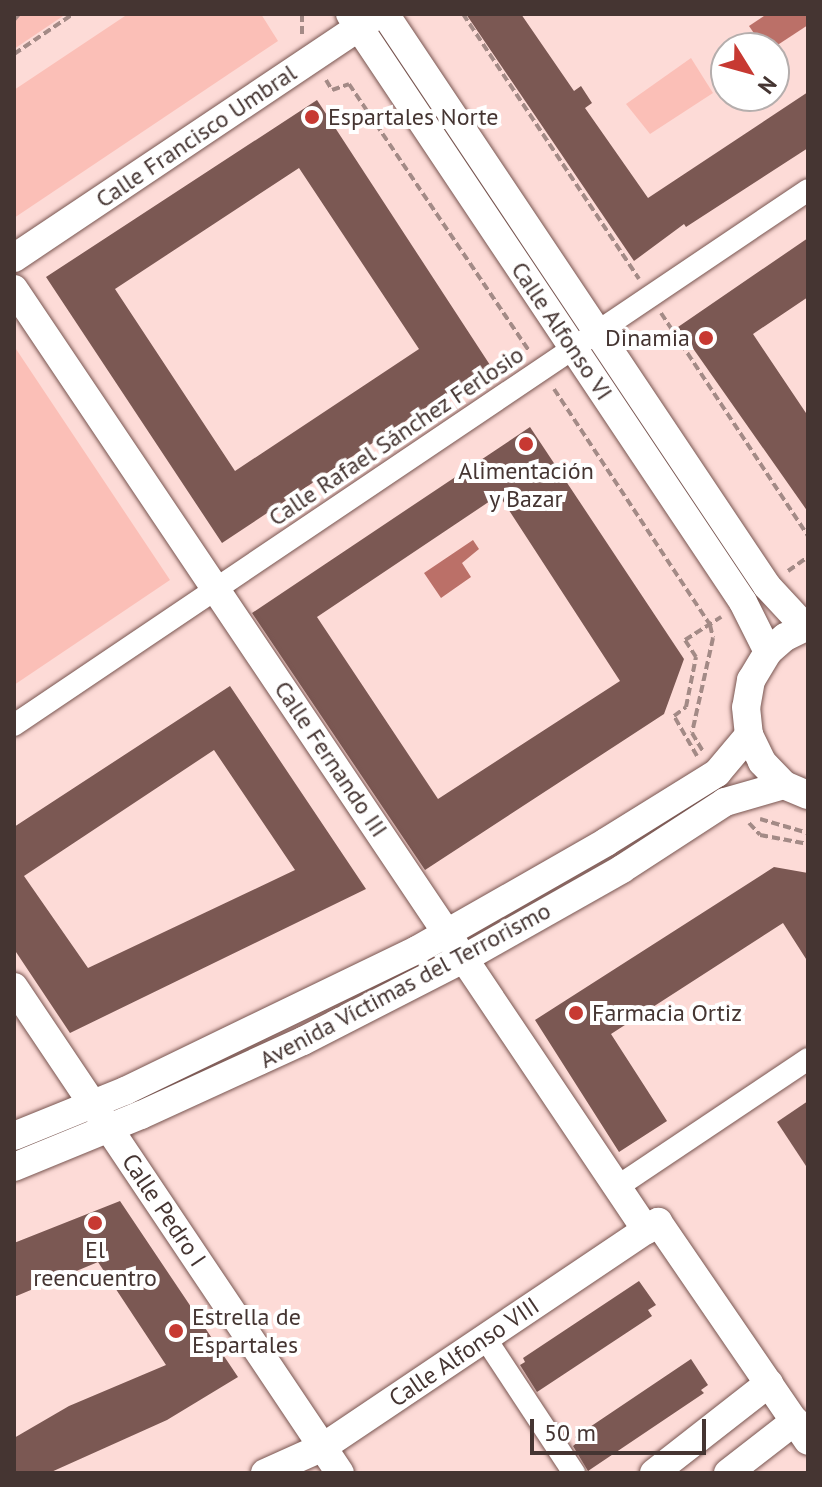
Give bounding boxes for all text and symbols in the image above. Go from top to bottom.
north arrow [710,32,790,112]
street label: Calle Francisco Umbral [90,58,302,214]
text: N [752,71,783,99]
place label: Espartales Norte [328,103,498,131]
marker: Espartales Norte [303,108,321,126]
street label: Calle Alfonso VI [505,256,619,406]
place label: Dinamia [605,324,690,352]
marker: Dinamia [697,329,715,347]
street label: Calle Rafael Sánchez Ferlosio [263,340,529,532]
marker: Alimentación y Bazar [517,435,535,453]
place label: Alimentación y Bazar [458,457,594,513]
street label: Calle Fernando III [268,676,394,842]
street label: Avenida Víctimas del Terrorismo [254,896,556,1074]
place label: Farmacia Ortiz [592,999,742,1027]
marker: Farmacia Ortiz [567,1004,585,1022]
street label: Calle Pedro I [116,1148,212,1272]
marker: El reencuentro [86,1214,104,1232]
place label: El reencuentro [33,1236,157,1292]
street label: Calle Alfonso VIII [383,1291,545,1413]
place label: Estrella de Espartales [192,1303,301,1359]
marker: Estrella de Espartales [167,1322,185,1340]
scale bar [534,1403,710,1453]
text: 50 m [544,1417,596,1448]

